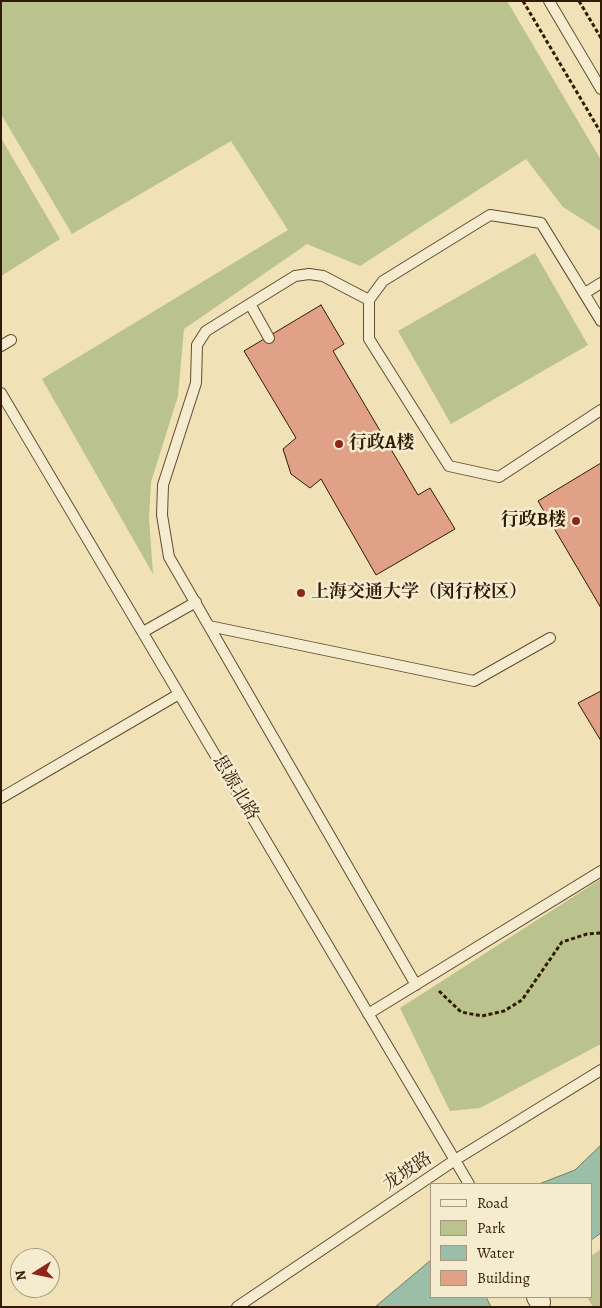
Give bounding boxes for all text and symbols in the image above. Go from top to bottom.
place label: 行政A楼 [349,433,414,455]
marker: 行政A楼 [333,438,345,450]
place label: 行政B楼 [501,510,566,532]
marker: 行政B楼 [570,515,582,527]
place label: 上海交通大学（闵行校区） [311,582,527,604]
marker: 上海交通大学（闵行校区） [295,587,307,599]
street label: 思源北路 [207,752,263,824]
street label: 龙坡路 [380,1148,436,1196]
legend [430,1183,592,1298]
text: Road [477,1193,508,1213]
text: Park [477,1218,505,1238]
text: Water [477,1243,514,1263]
north arrow [10,1248,60,1298]
text: Building [477,1268,530,1288]
text: N [10,1269,31,1282]

